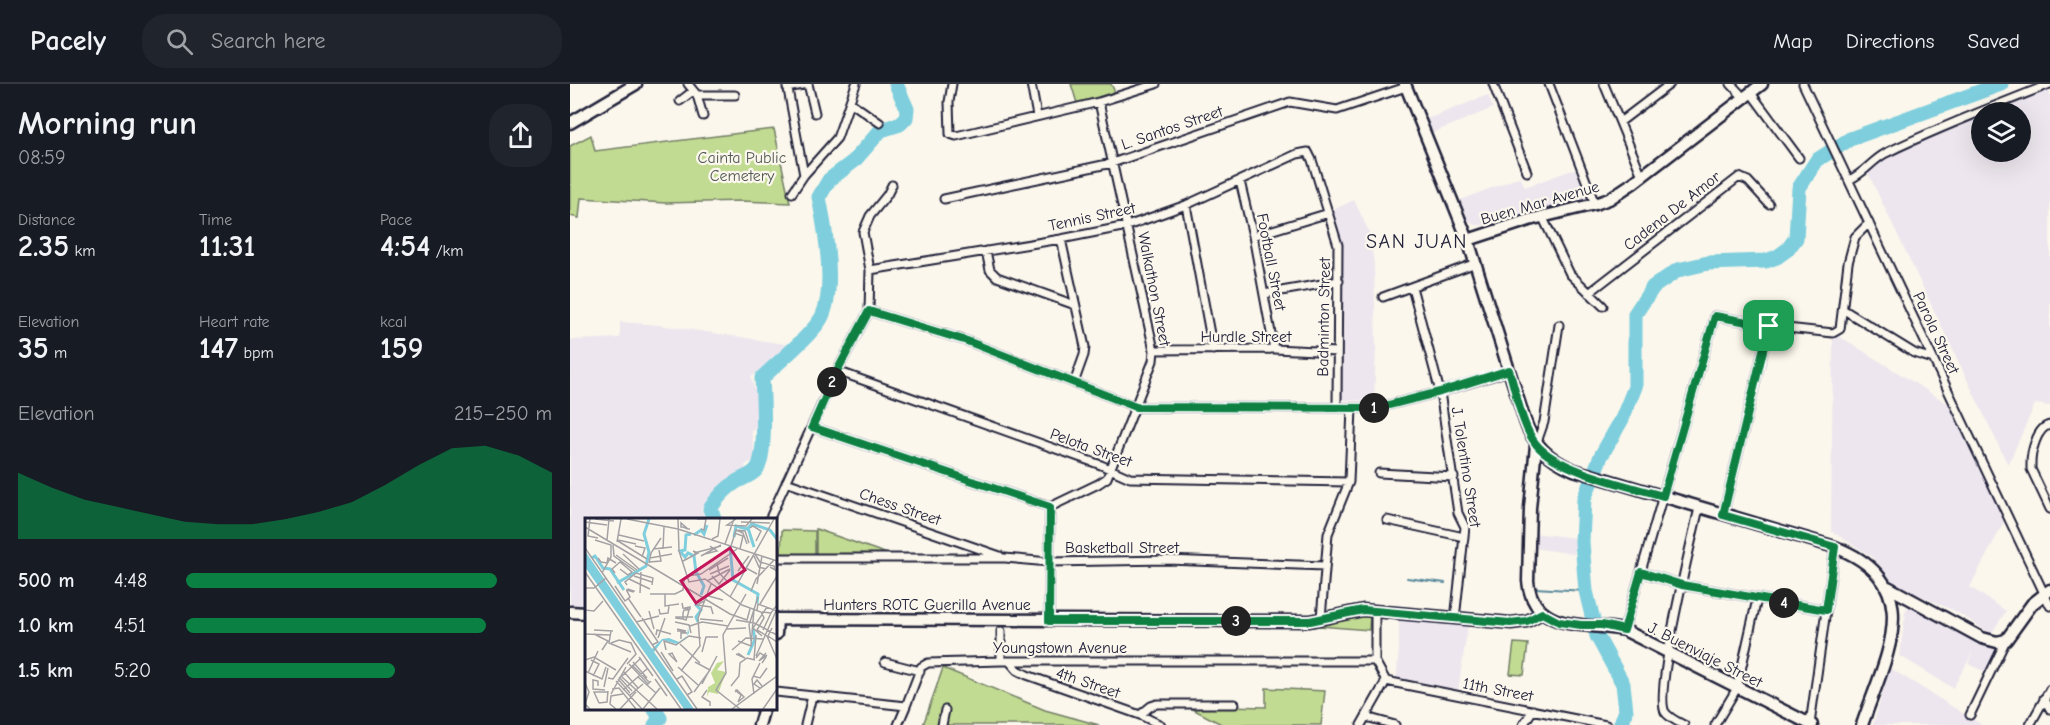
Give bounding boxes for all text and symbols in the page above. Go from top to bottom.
search box [142,14,562,68]
text: Pacely [30,25,106,57]
icon: search [163,25,196,58]
text: Search here [211,28,326,54]
text: Map [1773,29,1813,53]
text: Directions [1846,29,1935,53]
text: Saved [1968,29,2020,53]
street label: L. Santos Street [1119,102,1226,154]
map controls [1971,102,2031,162]
button: layers [1971,102,2031,162]
text: Morning run [18,104,197,142]
button: share [489,104,552,167]
text: 08:59 [18,146,66,169]
park label: Cainta Public Cemetery [698,149,787,185]
street label: Cadena De Amor [1620,167,1724,254]
street label: Buen Mar Avenue [1479,177,1601,229]
street label: Tennis Street [1047,199,1138,235]
text: Distance [18,211,75,229]
text: Time [199,211,232,229]
text: Pace [380,211,412,229]
street label: Football Street [1253,212,1289,313]
text: 2.35 [18,229,69,264]
text: 11:31 [199,229,255,264]
text: 4:54 [380,229,430,264]
street label: Walkathon Street [1134,230,1174,348]
district label: SAN JUAN [1366,230,1468,253]
text: km [69,242,95,260]
text: /km [430,242,464,260]
street label: Badminton Street [1314,257,1334,377]
street label: Parola Street [1909,289,1963,377]
pin [1743,300,1794,351]
icon: arrive [1752,309,1785,342]
text: Elevation [18,313,79,331]
text: Heart rate [199,313,270,331]
text: kcal [380,313,407,331]
street label: Hurdle Street [1200,328,1292,346]
text: 35 [18,331,49,366]
text: 147 [199,331,238,366]
text: 159 [380,331,423,366]
text: m [49,344,67,362]
text: bpm [238,344,274,362]
pin: 2 [817,367,847,397]
text: 2 [828,373,836,391]
pin: 1 [1359,393,1389,423]
text: 1 [1371,399,1377,417]
text: Elevation [18,402,95,425]
text: 215–250 m [454,402,552,425]
street label: J. Tolentino Street [1448,405,1484,529]
street label: Pelota Street [1048,425,1135,471]
street label: Chess Street [857,485,944,530]
inset map [585,518,777,710]
street label: Basketball Street [1065,539,1179,557]
text: 500 m [18,569,75,592]
text: 4:48 [114,569,147,592]
pin: 4 [1769,588,1799,618]
text: 4 [1780,594,1788,612]
street label: Hunters ROTC Guerilla Avenue [823,596,1031,614]
pin: 3 [1221,606,1251,636]
text: 3 [1232,612,1240,630]
text: 1.0 km [18,614,74,637]
text: 4:51 [114,614,146,637]
street label: J. Buenviaje Street [1645,618,1766,692]
street label: Youngstown Avenue [993,639,1127,657]
text: 1.5 km [18,659,73,682]
text: 5:20 [114,659,151,682]
street label: 4th Street [1054,664,1123,702]
street label: 11th Street [1461,674,1535,706]

